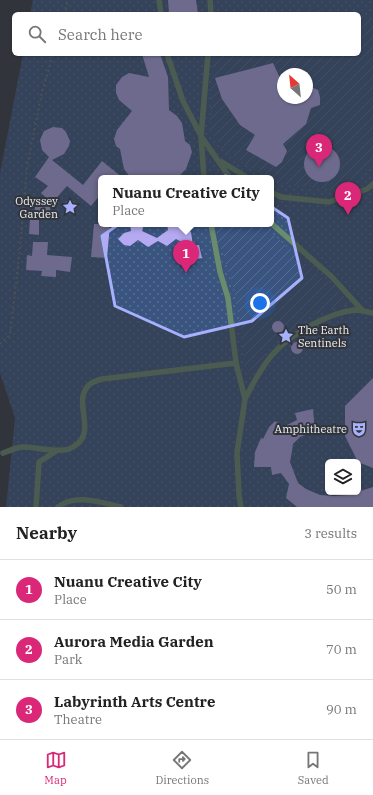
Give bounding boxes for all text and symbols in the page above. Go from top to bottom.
search box [12,12,361,56]
icon: search [26,23,48,45]
text: Search here [58,25,143,44]
north arrow [277,68,313,104]
pin: 3 [306,134,332,167]
popup [98,175,274,227]
pin: 2 [335,182,361,215]
text: Nuanu Creative City [112,183,260,202]
place label: Odyssey Garden [15,194,58,221]
place icon: Odyssey Garden [61,198,79,216]
text: Place [112,202,145,219]
pin: 1 [173,240,199,273]
your location [250,293,270,313]
place label: The Earth Sentinels [298,323,349,350]
place icon: The Earth Sentinels [277,327,295,345]
theatre icon: Amphitheatre [350,420,368,438]
place label: Amphitheatre [275,422,347,436]
map controls [325,459,361,495]
button: layers [325,459,361,495]
text: Nearby [16,522,77,544]
text: 3 results [304,525,357,542]
text: Nuanu Creative City [54,572,202,591]
text: 1 [25,581,33,598]
text: 50 m [326,581,357,598]
text: Place [54,591,87,608]
text: Aurora Media Garden [54,632,214,651]
text: 2 [25,641,33,658]
text: 70 m [326,641,357,658]
text: Park [54,651,82,668]
text: Labyrinth Arts Centre [54,692,216,711]
text: 3 [25,701,33,718]
text: 90 m [326,701,357,718]
text: Theatre [54,711,102,728]
tab: Map [44,749,67,787]
tab: Directions [155,749,209,787]
tab: Saved [298,749,329,787]

